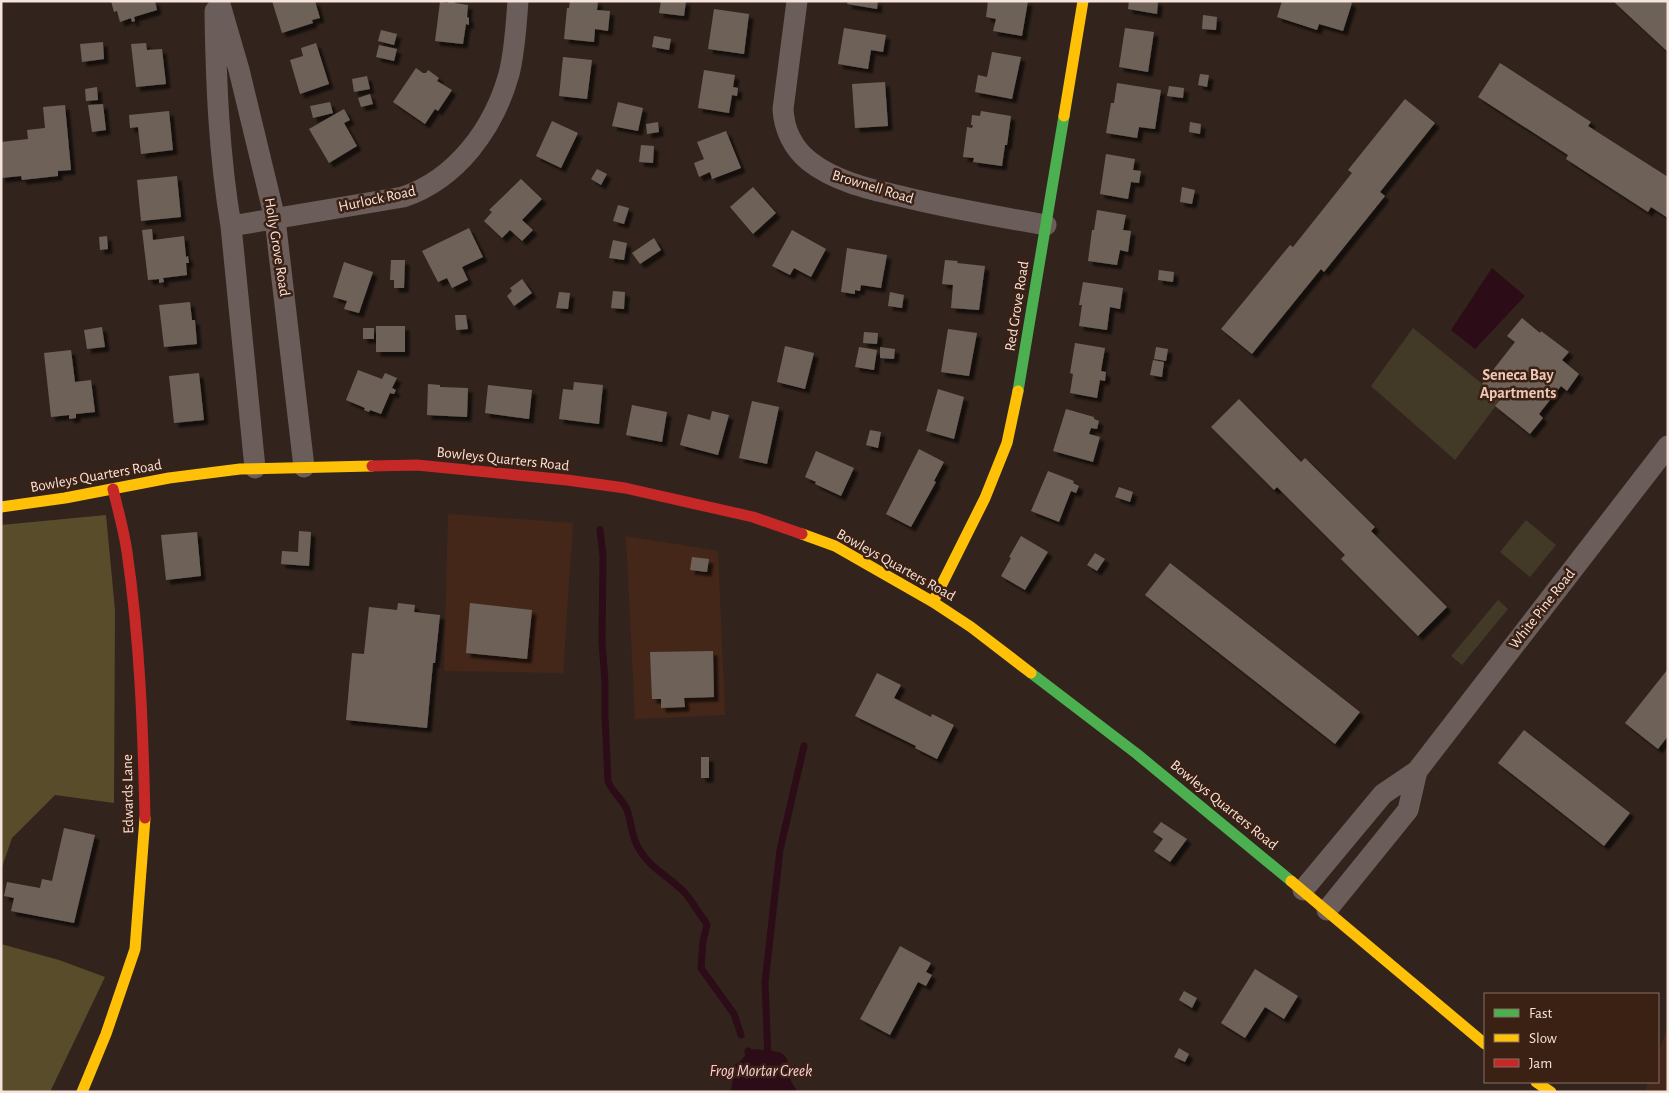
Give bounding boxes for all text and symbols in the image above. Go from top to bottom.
street label: Brownell Road [830,167,916,207]
street label: Hurlock Road [337,183,417,214]
street label: Holly Grove Road [262,197,292,298]
street label: Red Grove Road [1002,260,1032,352]
district label: Seneca Bay Apartments [1480,367,1556,401]
street label: Bowleys Quarters Road [436,445,570,473]
street label: Bowleys Quarters Road [29,457,163,495]
street label: Bowleys Quarters Road [834,526,958,604]
street label: White Pine Road [1506,566,1578,652]
street label: Edwards Lane [120,754,136,834]
street label: Bowleys Quarters Road [1167,757,1281,853]
legend [1484,993,1659,1083]
text: Fast [1529,1006,1553,1021]
text: Slow [1529,1031,1557,1046]
text: Jam [1529,1056,1552,1071]
water label: Frog Mortar Creek [710,1063,812,1079]

